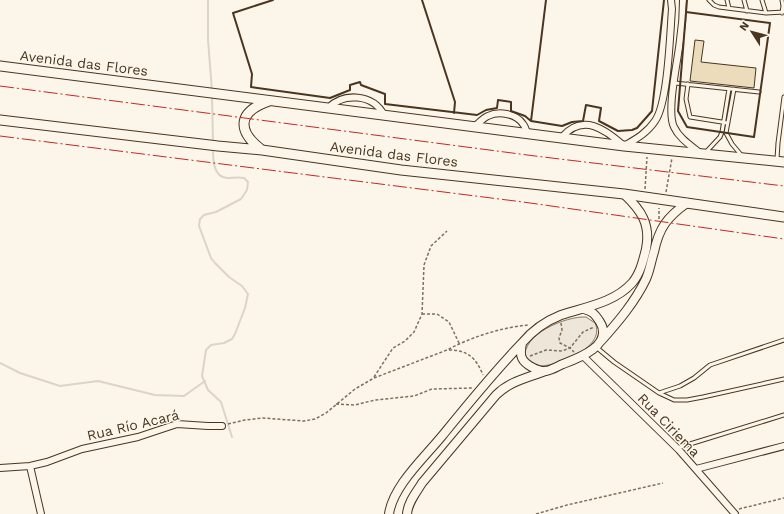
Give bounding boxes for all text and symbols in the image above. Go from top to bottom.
north arrow [732,12,772,52]
text: N [737,19,752,34]
street label: Avenida das Flores [19,47,149,79]
street label: Avenida das Flores [329,138,459,170]
street label: Rua Ciriema [635,390,703,460]
street label: Rua Río Acará [85,407,181,443]

